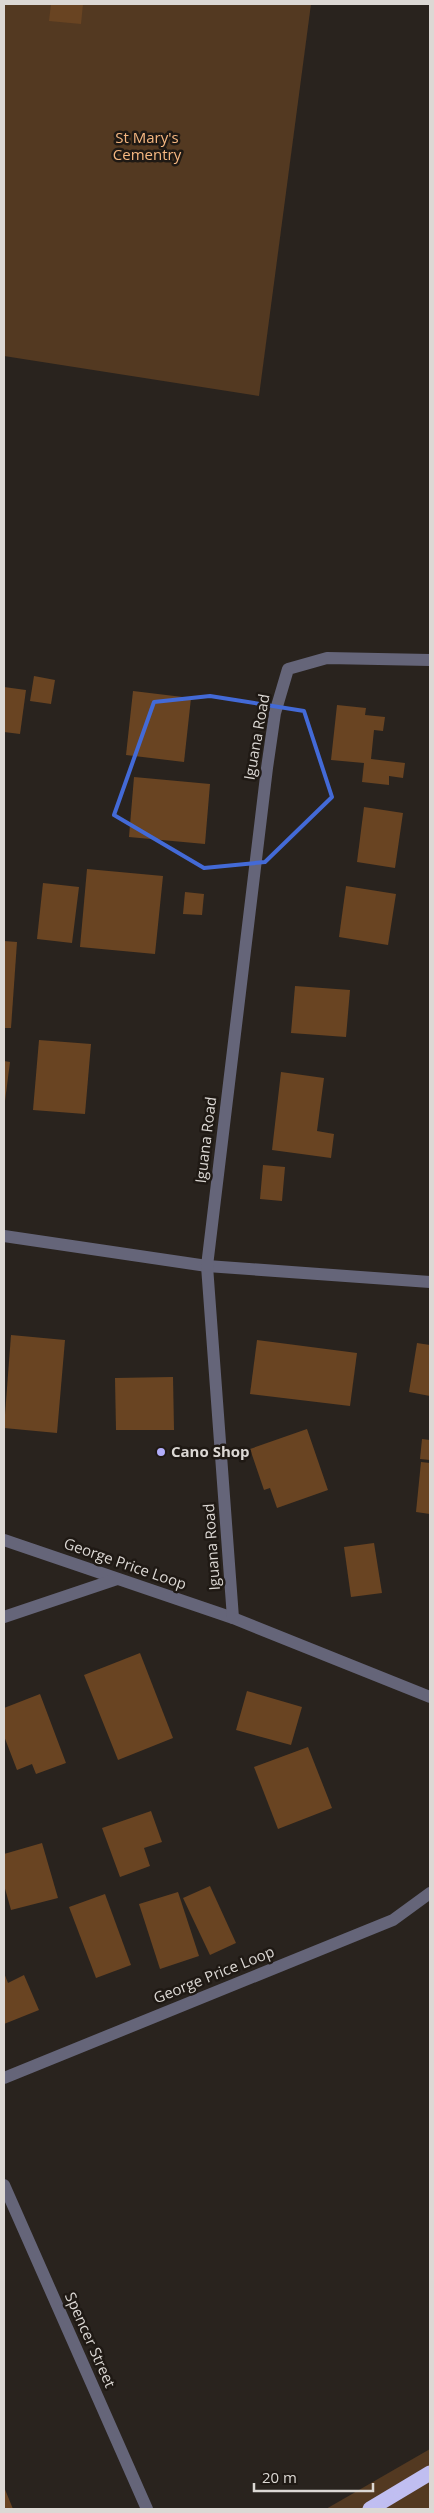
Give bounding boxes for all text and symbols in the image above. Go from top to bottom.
park label: St Mary's Cementry [113,127,182,164]
street label: Iguana Road [239,692,273,781]
street label: Iguana Road [190,1095,220,1184]
place label: Cano Shop [171,1441,250,1461]
marker: Cano Shop [155,1446,167,1458]
street label: Iguana Road [198,1503,224,1591]
street label: George Price Loop [61,1533,189,1593]
street label: George Price Loop [150,1941,277,2007]
street label: Spencer Street [61,2289,121,2391]
scale bar [254,2460,373,2492]
text: 20 m [262,2467,297,2487]

